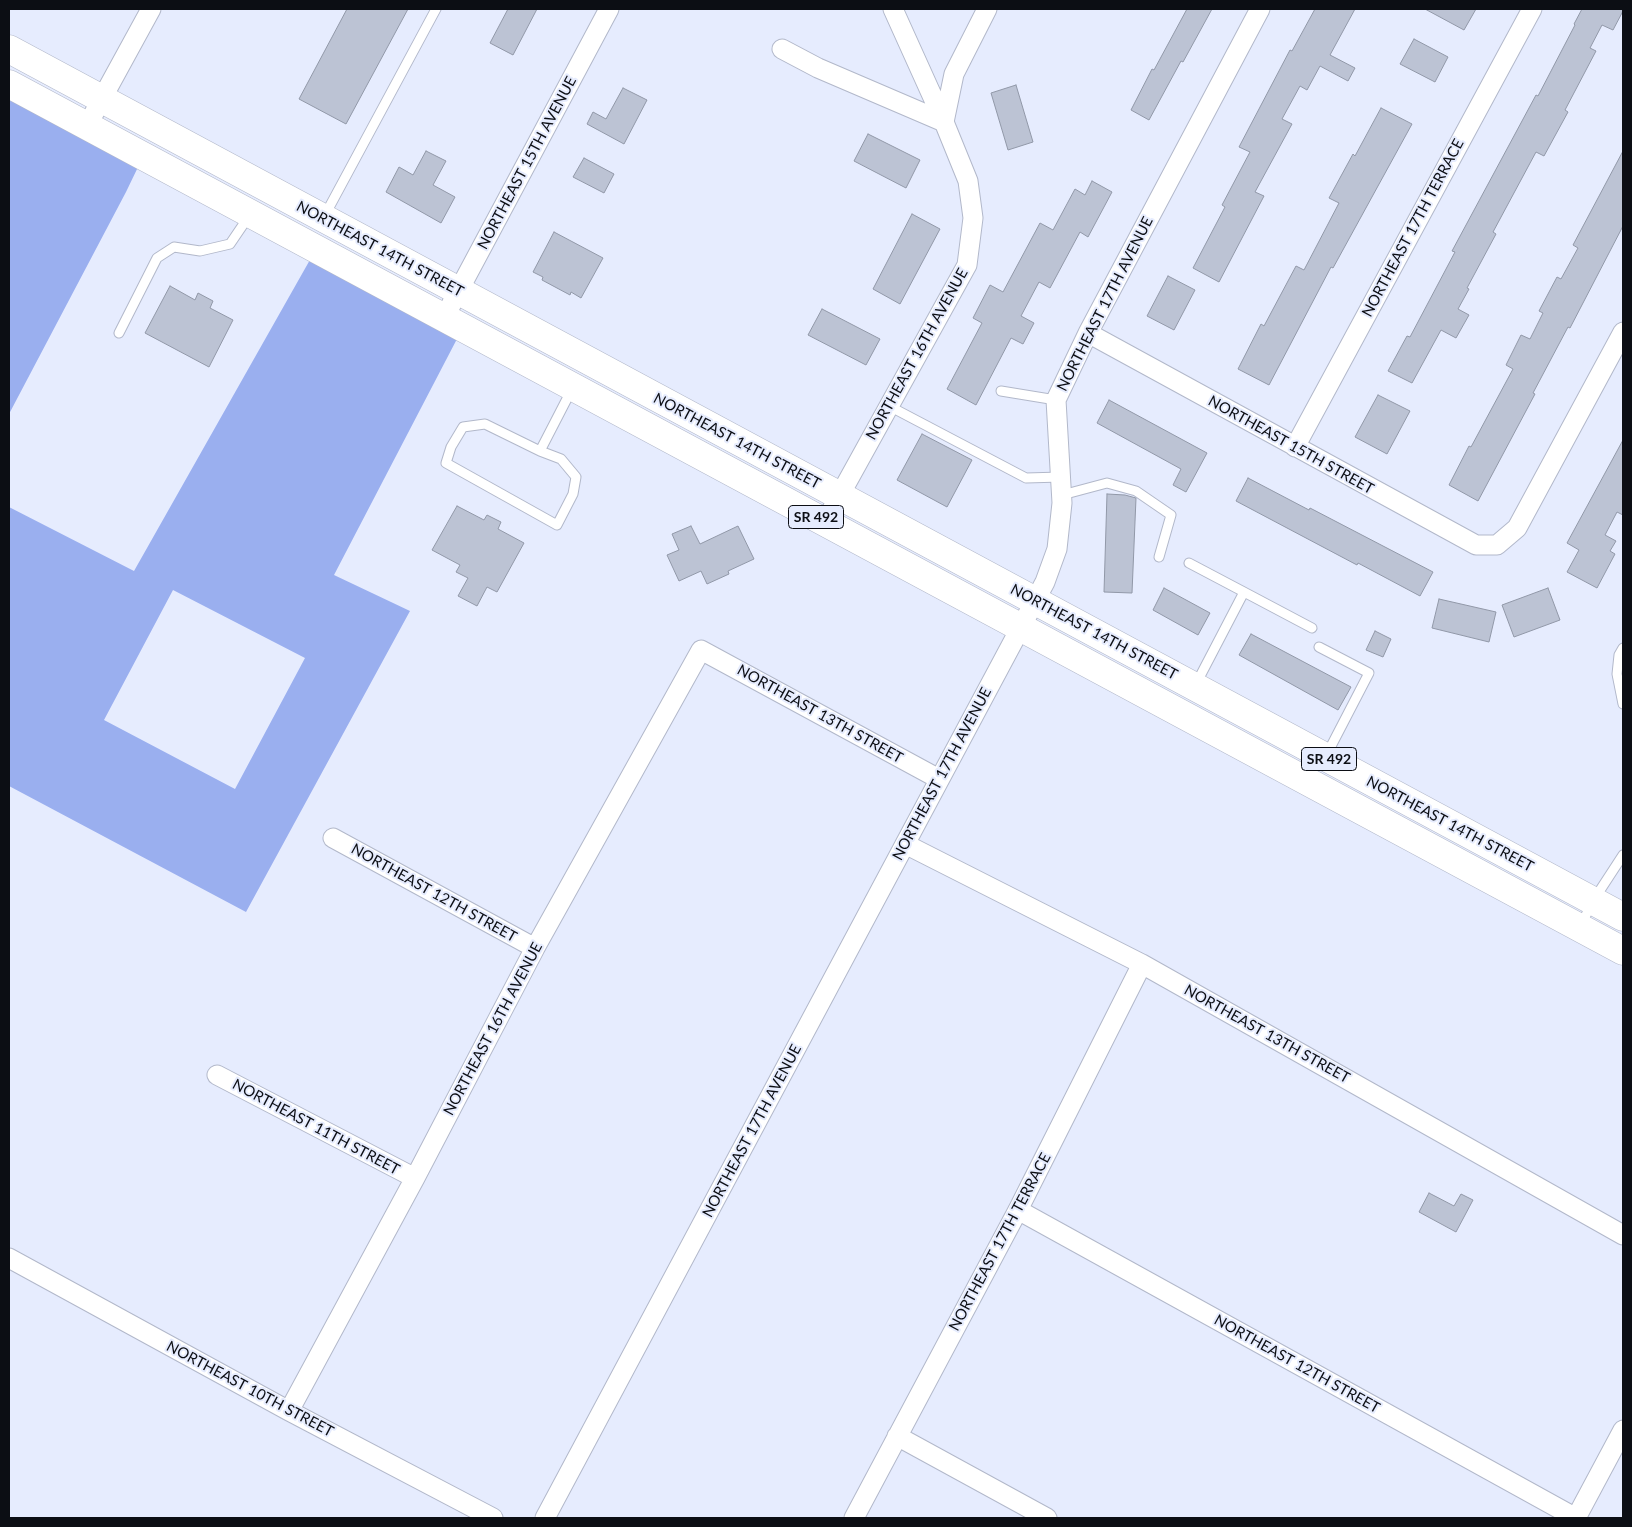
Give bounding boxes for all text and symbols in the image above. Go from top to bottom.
street label: NORTHEAST 15TH AVENUE [474,73,580,253]
street label: NORTHEAST 17TH TERRACE [1358,136,1468,320]
street label: NORTHEAST 14TH STREET [293,197,467,301]
street label: NORTHEAST 17TH AVENUE [1053,214,1157,394]
street label: NORTHEAST 16TH AVENUE [862,265,972,443]
street label: NORTHEAST 14TH STREET [650,389,824,493]
street label: NORTHEAST 15TH STREET [1205,392,1377,498]
road number: SR 492 [788,506,844,528]
street label: NORTHEAST 14TH STREET [1007,580,1181,684]
street label: NORTHEAST 13TH STREET [734,661,906,767]
street label: NORTHEAST 17TH AVENUE [889,684,995,864]
road number: SR 492 [1302,748,1356,771]
street label: NORTHEAST 14TH STREET [1363,772,1537,876]
street label: NORTHEAST 12TH STREET [348,840,520,946]
street label: NORTHEAST 16TH AVENUE [440,939,546,1119]
street label: NORTHEAST 13TH STREET [1181,981,1353,1087]
street label: NORTHEAST 17TH AVENUE [699,1041,805,1221]
street label: NORTHEAST 11TH STREET [229,1075,403,1179]
street label: NORTHEAST 17TH TERRACE [945,1150,1055,1334]
street label: NORTHEAST 12TH STREET [1211,1311,1383,1417]
street label: NORTHEAST 10TH STREET [163,1337,337,1441]

